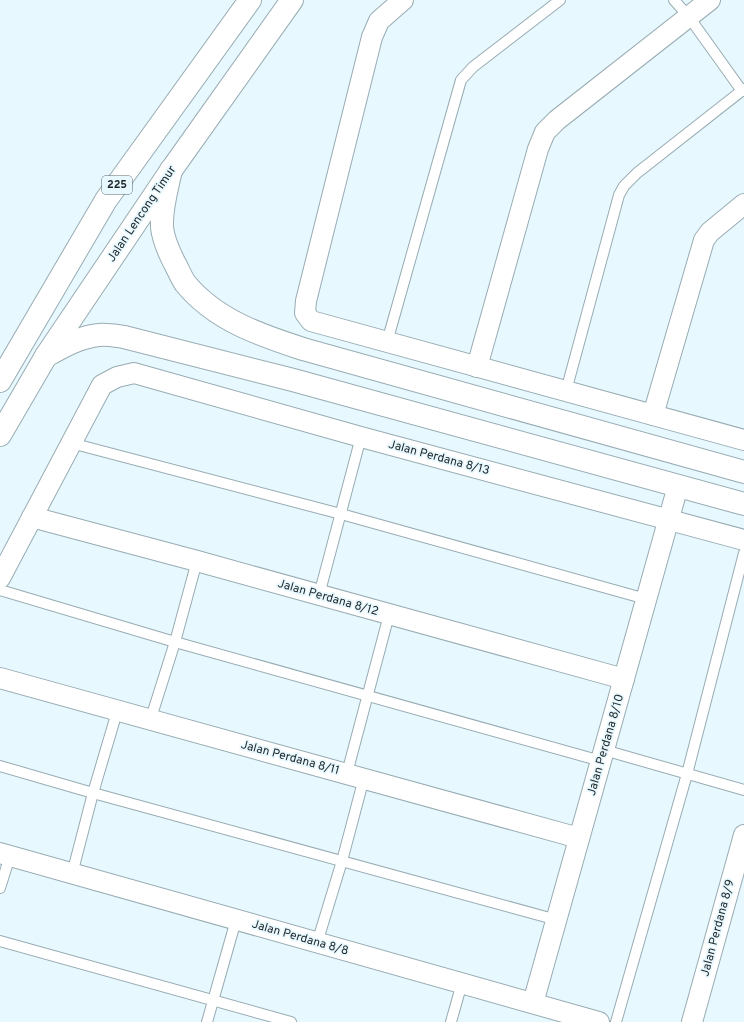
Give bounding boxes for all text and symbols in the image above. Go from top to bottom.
street label: Jalan Lencong Timur [104,163,180,265]
road number: 225 [102,176,132,194]
street label: Jalan Perdana 8/13 [387,437,491,479]
street label: Jalan Perdana 8/12 [276,576,380,620]
street label: Jalan Perdana 8/10 [584,692,628,798]
street label: Jalan Perdana 8/11 [239,737,341,779]
street label: Jalan Perdana 8/9 [697,878,739,978]
street label: Jalan Perdana 8/8 [250,917,350,959]

